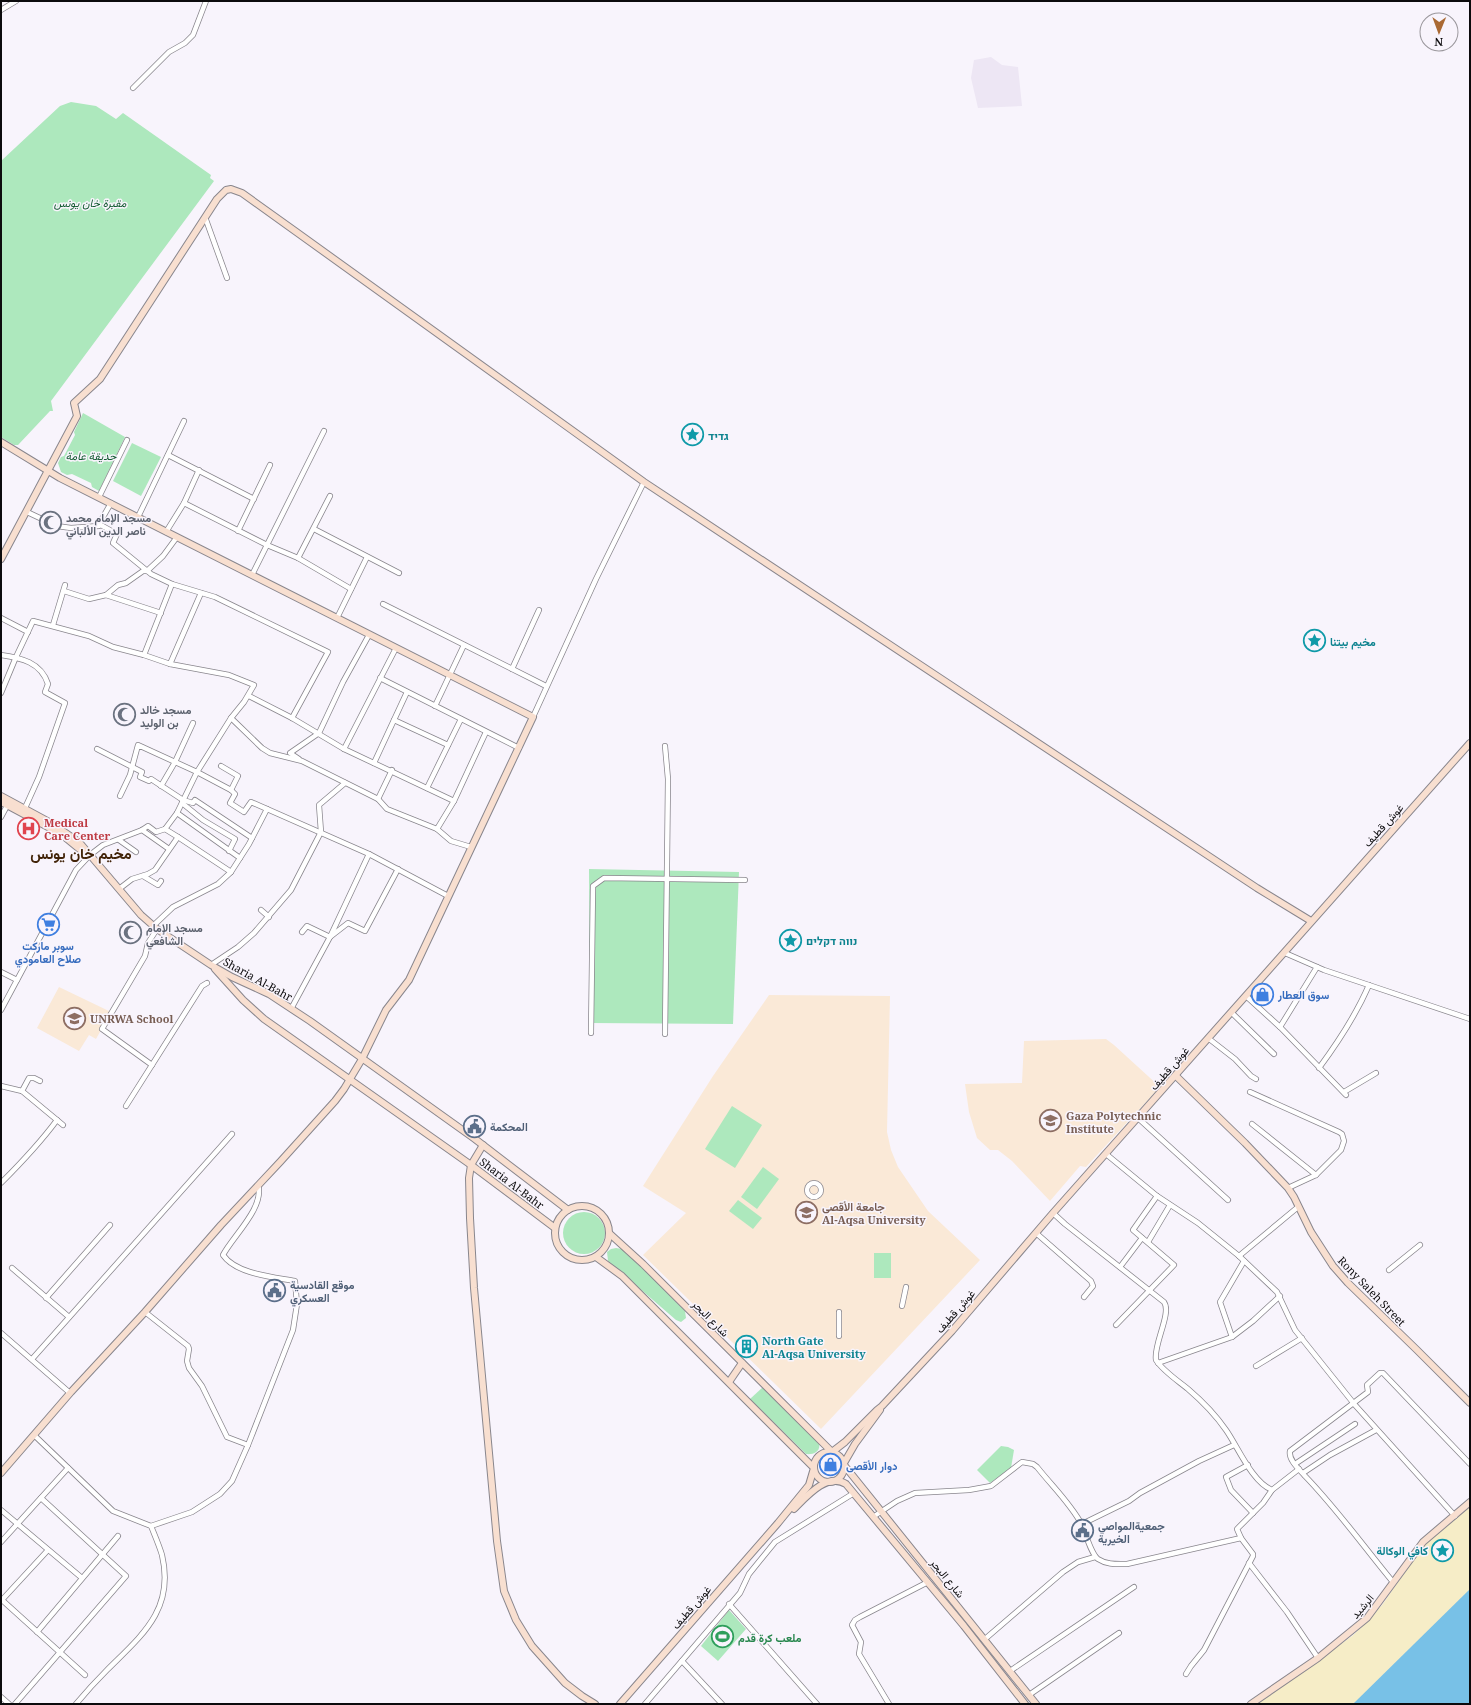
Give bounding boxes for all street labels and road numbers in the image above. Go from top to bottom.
street label: غوش قطيف [1360,800,1407,850]
street label: Sharia Al-Bahr [221,954,296,1005]
street label: غوش قطيف [1146,1043,1192,1093]
street label: Sharia Al-Bahr [477,1154,548,1213]
street label: Rony Saleh Street [1335,1253,1409,1329]
street label: غوش قطيف [932,1286,978,1336]
street label: شارع البحر [688,1296,733,1341]
street label: شارع البحر [926,1555,969,1602]
street label: غوش قطيف [668,1582,714,1632]
street label: الرشيد [1347,1591,1377,1621]

